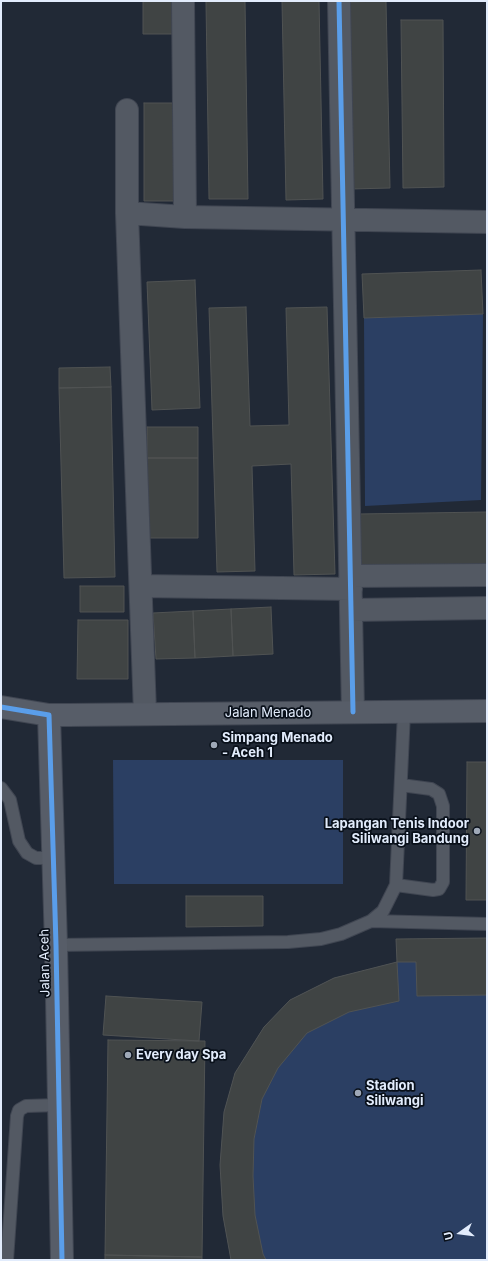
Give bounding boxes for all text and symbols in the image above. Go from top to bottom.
street label: Jalan Menado [225,705,311,721]
place label: Simpang Menado - Aceh 1 [222,730,333,761]
marker: Simpang Menado - Aceh 1 [209,740,219,750]
place label: Lapangan Tenis Indoor Siliwangi Bandung [325,816,469,847]
marker: Lapangan Tenis Indoor Siliwangi Bandung [472,826,482,836]
street label: Jalan Aceh [37,929,53,997]
place label: Every day Spa [136,1047,226,1063]
marker: Every day Spa [123,1050,133,1060]
place label: Stadion Siliwangi [366,1078,423,1109]
marker: Stadion Siliwangi [353,1088,363,1098]
north arrow [440,1213,480,1253]
text: U [441,1230,456,1242]

